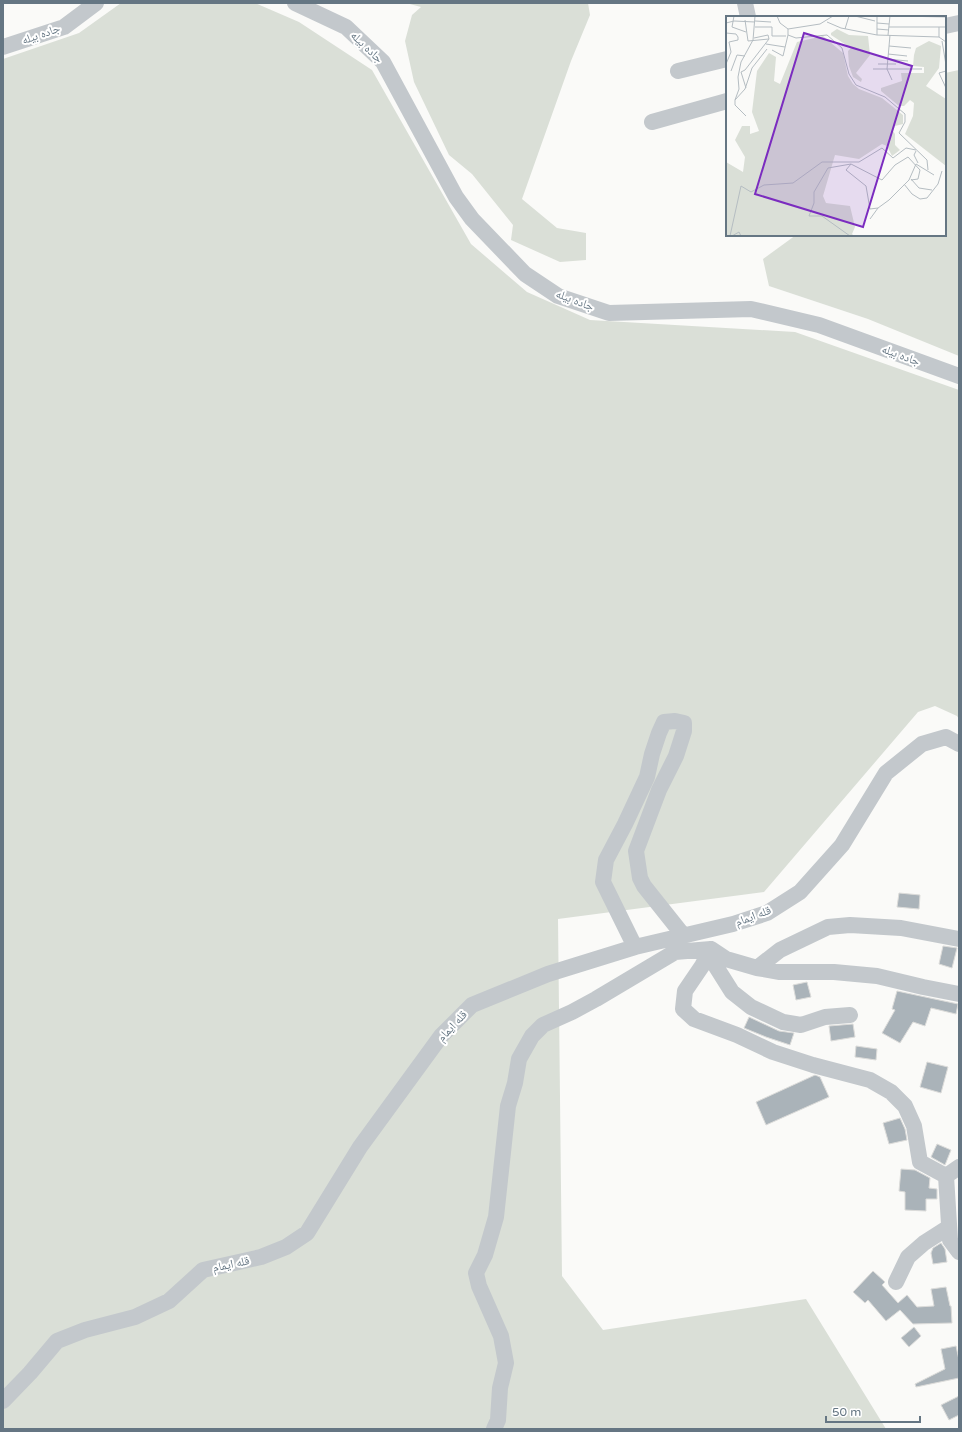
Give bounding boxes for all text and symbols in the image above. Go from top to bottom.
inset map [726,16,946,236]
street label: جاده بیله [20,21,62,47]
street label: جاده بیله [348,28,386,66]
street label: جاده بیله [554,286,596,314]
street label: جاده بیله [880,342,922,369]
street label: قله ایمام [733,903,773,930]
street label: قله ایمام [434,1008,471,1045]
street label: قله ایمام [211,1253,251,1276]
scale bar [826,1398,920,1424]
text: 50 m [832,1405,861,1419]

